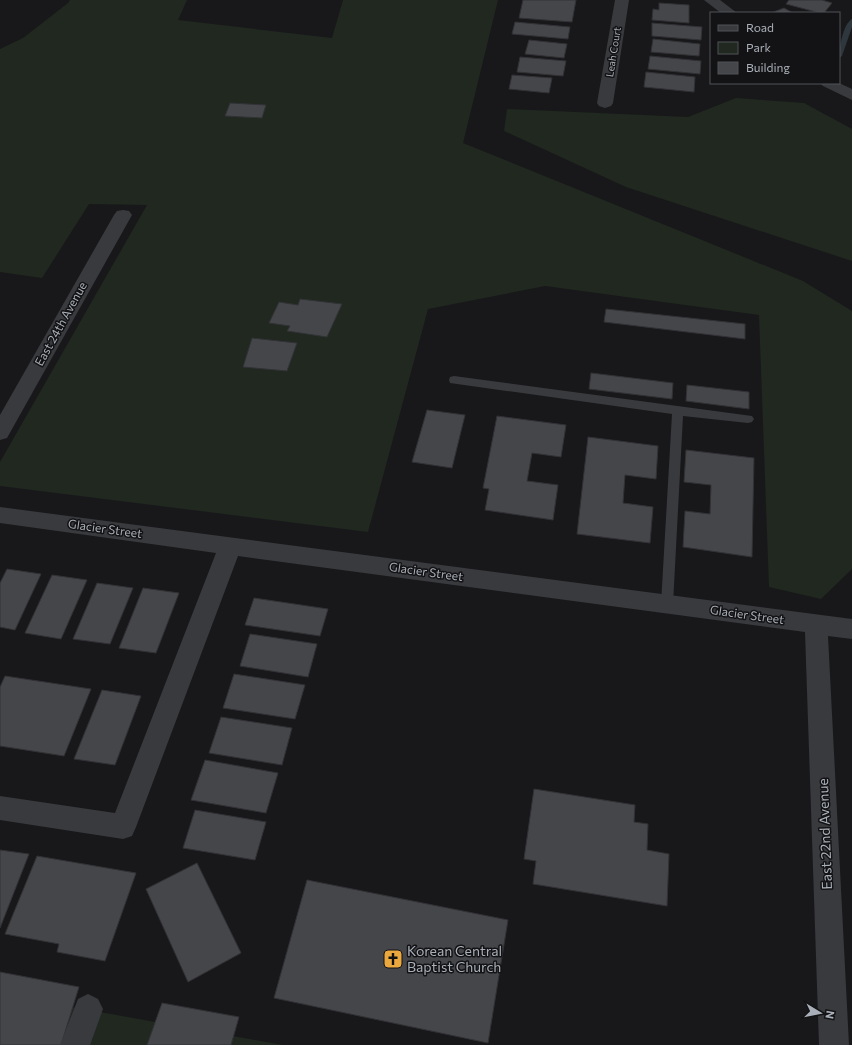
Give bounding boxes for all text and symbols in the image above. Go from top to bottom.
legend [710,12,840,84]
text: Road [746,20,774,34]
street label: Leah Court [603,26,623,78]
text: Park [746,40,772,54]
text: Building [746,60,790,74]
street label: East 24th Avenue [31,279,89,368]
street label: Glacier Street [67,516,143,540]
street label: Glacier Street [388,559,464,583]
street label: Glacier Street [709,602,785,626]
street label: East 22nd Avenue [814,778,835,890]
place label: Korean Central Baptist Church [407,942,502,975]
church icon: Korean Central Baptist Church [382,948,404,970]
north arrow [800,993,840,1033]
text: N [823,1010,837,1020]

